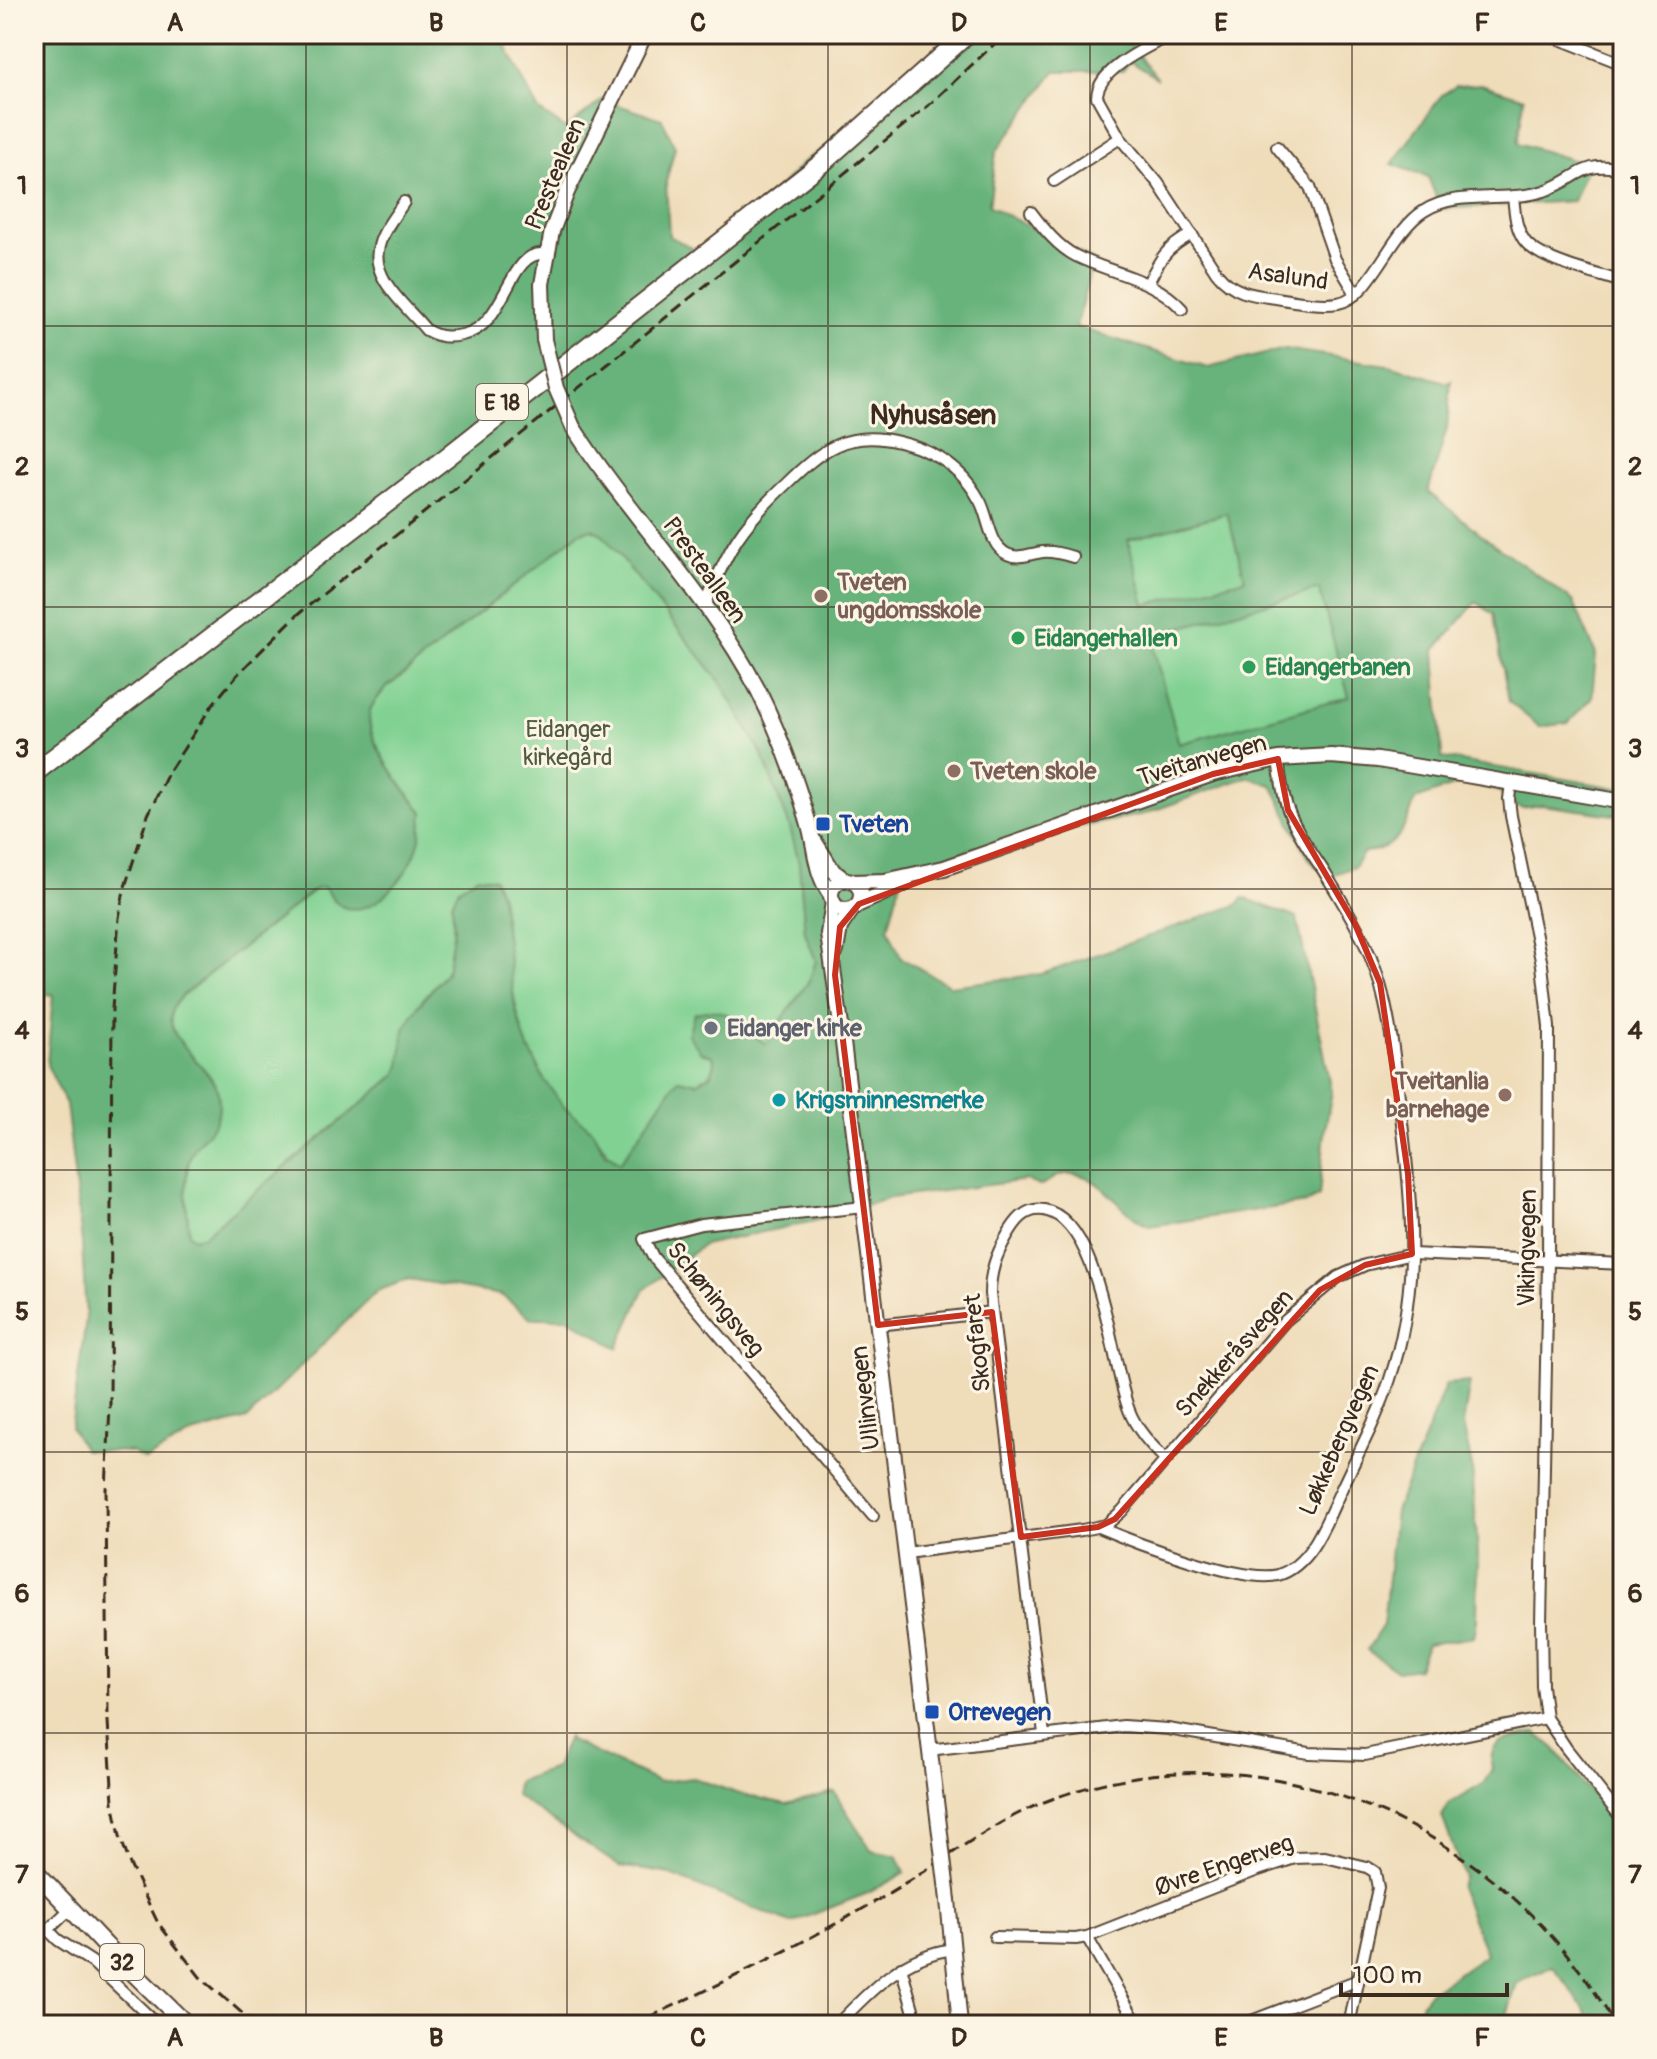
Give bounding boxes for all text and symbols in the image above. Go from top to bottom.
text: A [167,7,184,39]
text: B [429,7,443,39]
text: C [690,7,706,39]
text: D [951,7,967,39]
text: E [1214,7,1228,39]
text: F [1474,7,1490,39]
street label: Prestealeen [519,114,592,234]
text: 1 [17,170,27,202]
text: 1 [1630,170,1640,202]
street label: Asalund [1246,257,1330,296]
road number: E 18 [476,384,528,420]
district label: Nyhusåsen [870,398,997,433]
text: 2 [15,451,29,483]
text: 2 [1628,451,1642,483]
street label: Prestealleen [656,511,753,629]
place label: Tveten ungdomsskole [836,568,982,625]
marker: Tveten ungdomsskole [812,587,830,605]
place label: Eidangerhallen [1034,624,1178,653]
marker: Eidangerhallen [1009,629,1027,647]
place label: Eidangerbanen [1265,653,1411,682]
marker: Eidangerbanen [1240,658,1258,676]
park label: Eidanger kirkegård [523,715,613,772]
street label: Tveitanvegen [1134,728,1270,793]
text: 3 [15,733,29,765]
text: 3 [1628,733,1642,765]
place label: Tveten skole [969,757,1097,786]
marker: Tveten skole [945,762,963,780]
place label: Tveten [838,810,909,839]
marker: Tveten [814,815,832,833]
place label: Eidanger kirke [727,1014,863,1043]
text: 4 [14,1015,30,1047]
text: 4 [1627,1015,1643,1047]
marker: Eidanger kirke [702,1019,720,1037]
place label: Tveitanlia barnehage [1386,1067,1490,1124]
place label: Krigsminnesmerke [795,1086,985,1115]
marker: Tveitanlia barnehage [1496,1086,1514,1104]
marker: Krigsminnesmerke [770,1091,788,1109]
street label: Vikingvegen [1512,1189,1543,1307]
street label: Schøningsveg [661,1236,771,1362]
street label: Snekkeråsvegen [1169,1283,1300,1423]
street label: Skogfaret [958,1292,997,1393]
text: 5 [15,1296,29,1328]
text: 5 [1628,1296,1642,1328]
street label: Ullinvegen [845,1344,886,1452]
street label: Løkkebergvegen [1293,1360,1386,1520]
text: 6 [14,1578,30,1610]
text: 6 [1627,1578,1643,1610]
place label: Orrevegen [948,1698,1051,1727]
marker: Orrevegen [923,1703,941,1721]
street label: Øvre Engerveg [1151,1828,1297,1903]
text: 7 [15,1859,29,1891]
text: 7 [1628,1859,1642,1891]
road number: 32 [100,1944,144,1980]
scale bar [1341,1947,1507,1997]
text: 100 m [1353,1961,1422,1990]
text: A [167,2022,184,2054]
text: B [429,2022,443,2054]
text: C [690,2022,706,2054]
text: D [951,2022,967,2054]
text: E [1214,2022,1228,2054]
text: F [1474,2022,1490,2054]

